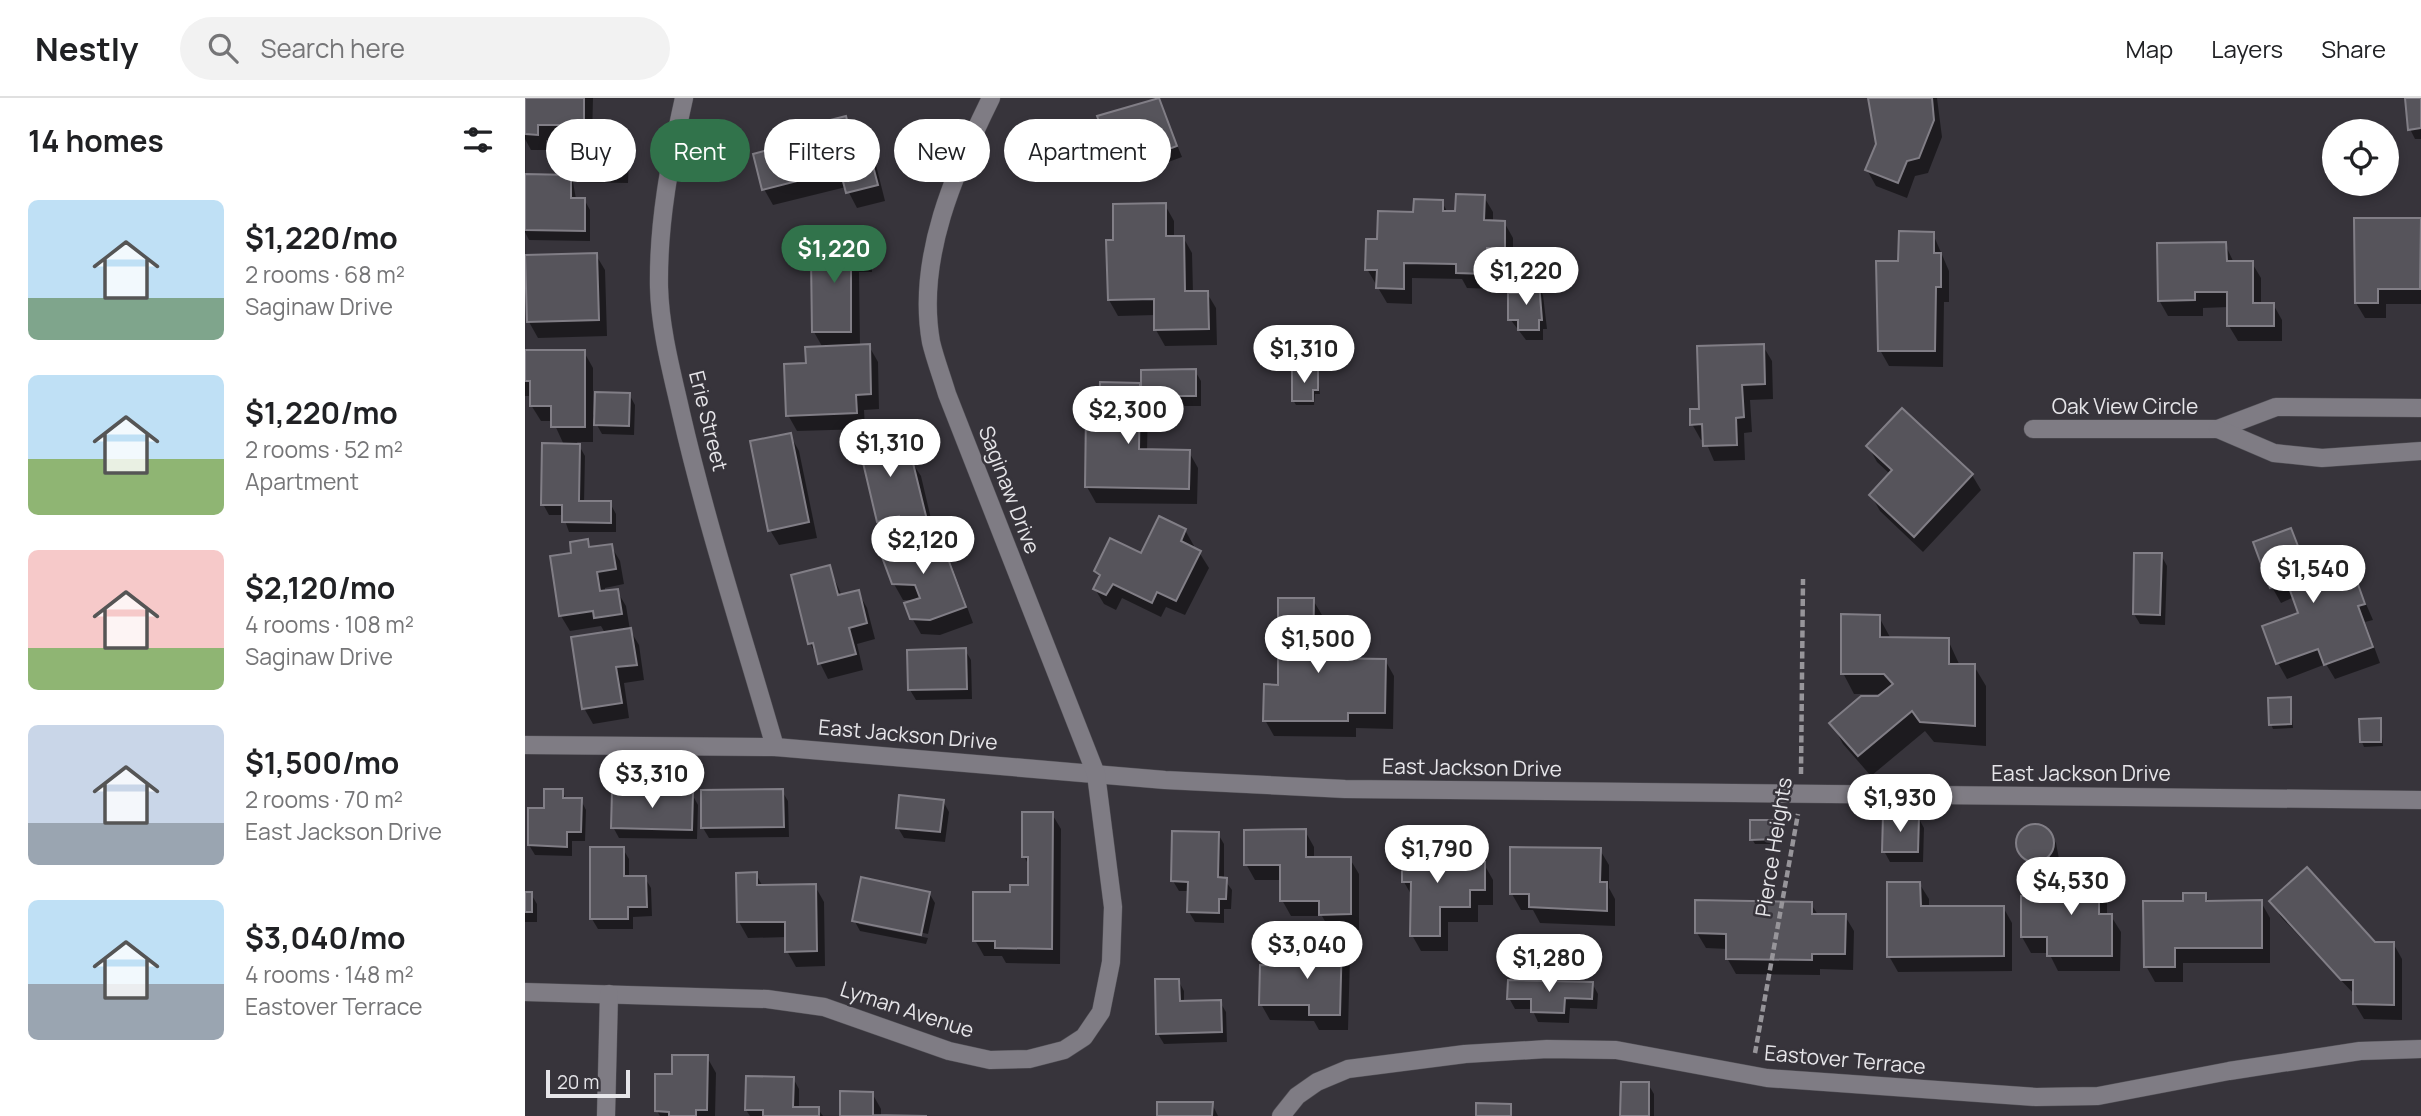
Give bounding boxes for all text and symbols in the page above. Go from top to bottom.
search box [180,17,670,80]
text: Nestly [35,26,138,71]
icon: search [204,29,242,67]
text: Search here [260,30,405,66]
text: Map [2126,32,2173,65]
text: Layers [2211,32,2283,65]
text: Share [2321,32,2386,65]
chip: Buy [546,119,636,182]
chip: Rent [650,119,750,182]
chip: Filters [764,119,880,182]
chip: New [894,119,990,182]
chip: Apartment [1004,119,1171,182]
map controls [2322,119,2399,196]
button: locate [2322,119,2399,196]
text: 14 homes [28,120,164,161]
icon: filters [459,121,497,159]
text: $1,220/mo [245,217,398,258]
pin: $1,220 [777,226,891,285]
icon: home [84,228,168,312]
text: $1,220 [797,232,871,264]
pin: $1,220 [1469,248,1583,307]
text: $1,220 [1489,254,1563,286]
text: 2 rooms · 68 m² [245,258,405,290]
text: Saginaw Drive [245,290,393,322]
pin: $1,310 [1247,326,1361,385]
text: $1,310 [1269,332,1339,364]
street label: Erie Street [683,368,735,474]
pin: $2,300 [1071,386,1185,446]
text: $1,220/mo [245,392,398,433]
street label: Oak View Circle [2052,392,2198,420]
text: $2,300 [1089,393,1167,425]
icon: home [84,403,168,487]
pin: $1,310 [833,420,947,479]
street label: Saginaw Drive [973,422,1047,558]
text: $1,310 [855,426,925,458]
text: 2 rooms · 52 m² [245,433,403,465]
text: Apartment [245,465,359,497]
pin: $2,120 [866,517,980,576]
text: $2,120 [887,523,959,555]
pin: $1,540 [2256,546,2370,605]
text: $1,540 [2276,552,2350,584]
text: $2,120/mo [245,567,395,608]
icon: home [84,578,168,662]
text: 4 rooms · 108 m² [245,608,414,640]
pin: $1,500 [1261,616,1375,675]
text: $1,500 [1281,622,1355,654]
text: Saginaw Drive [245,640,393,672]
street label: East Jackson Drive [817,712,999,756]
text: $1,500/mo [245,742,399,783]
pin: $3,310 [595,750,709,810]
street label: East Jackson Drive [1382,751,1562,783]
icon: home [84,753,168,837]
text: $3,310 [615,757,689,789]
street label: East Jackson Drive [1991,759,2171,787]
pin: $1,930 [1843,774,1957,834]
street label: Pierce Heights [1748,775,1798,919]
text: $1,930 [1863,781,1937,813]
text: 2 rooms · 70 m² [245,783,403,815]
text: East Jackson Drive [245,815,442,847]
pin: $1,790 [1380,826,1494,885]
text: $1,790 [1401,832,1473,864]
pin: $4,530 [2014,858,2128,917]
text: $4,530 [2033,864,2109,896]
text: $3,040/mo [245,917,405,958]
pin: $3,040 [1250,922,1364,981]
icon: home [84,928,168,1012]
text: $3,040 [1267,928,1347,960]
pin: $1,280 [1492,934,1606,994]
text: $1,280 [1512,941,1586,973]
text: 4 rooms · 148 m² [245,958,414,990]
street label: Lyman Avenue [837,974,978,1044]
text: Eastover Terrace [245,990,422,1022]
street label: Eastover Terrace [1763,1038,1927,1080]
scale bar [546,1067,630,1099]
text: 20 m [557,1069,599,1095]

